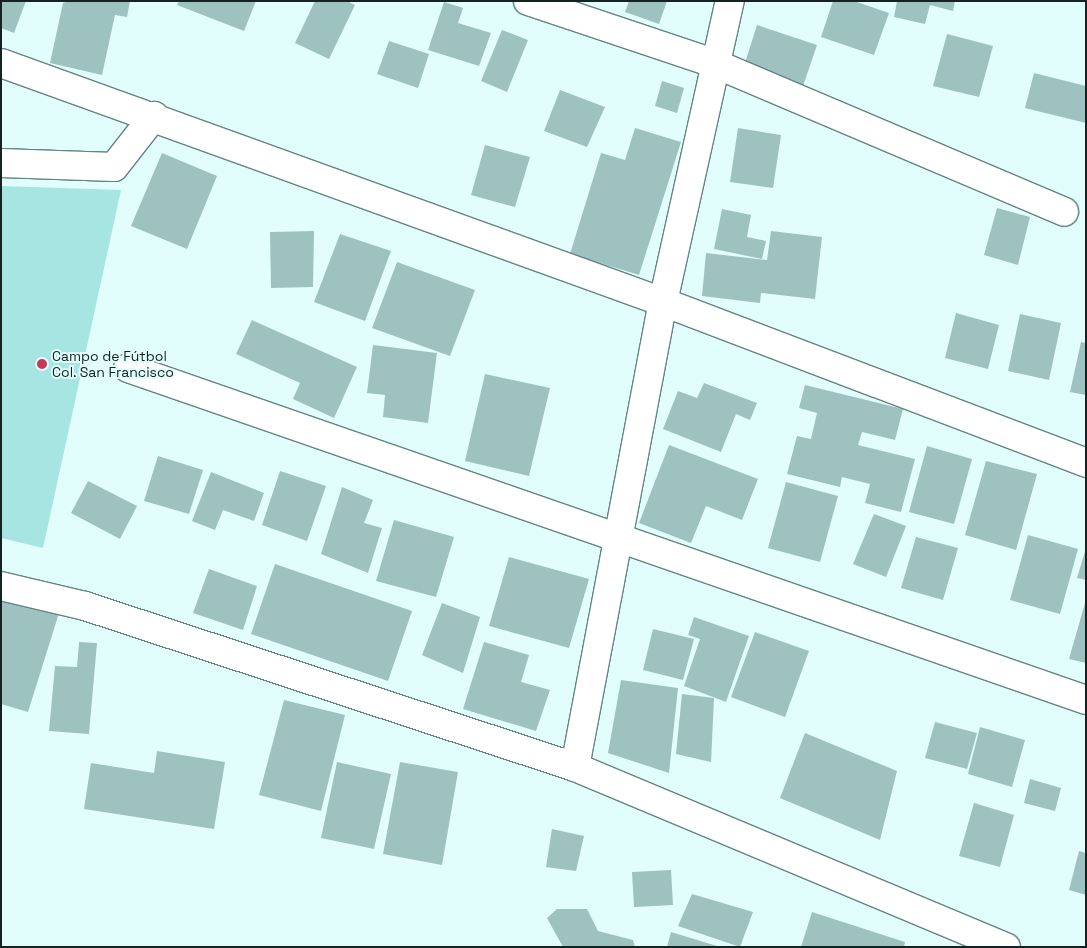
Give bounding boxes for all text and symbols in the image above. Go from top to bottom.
place label: Campo de Fútbol Col. San Francisco [52,348,174,381]
marker: Campo de Fútbol Col. San Francisco [36,358,48,370]

